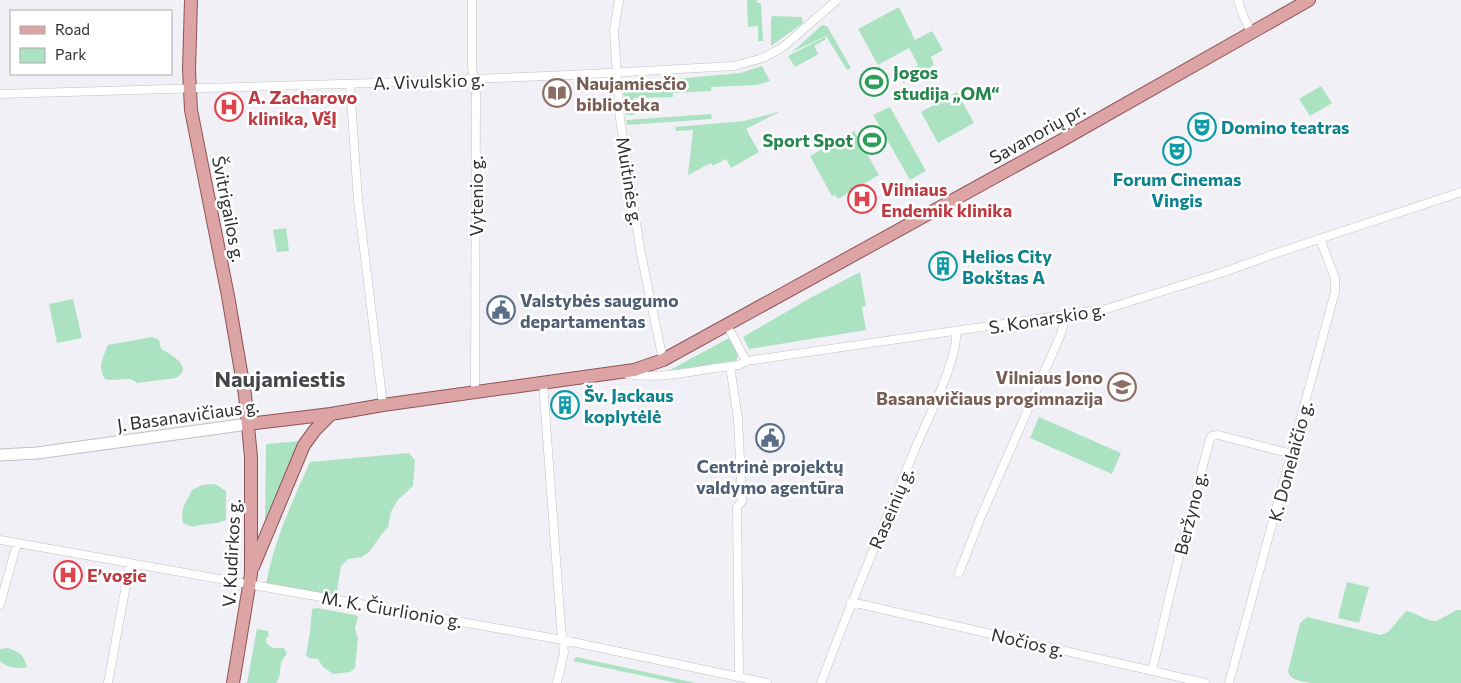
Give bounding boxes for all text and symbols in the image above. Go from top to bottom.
legend [10,10,172,75]
text: Road [55,20,90,38]
text: Park [55,45,86,63]
place label: Jogos studija „OM“ [893,61,1000,104]
sports icon: Jogos studija „OM“ [859,67,889,97]
street label: A. Vivulskio g. [373,68,485,94]
place label: Naujamiesčio biblioteka [576,72,687,115]
library icon: Naujamiesčio biblioteka [542,78,572,108]
place label: A. Zacharovo klinika, VšĮ [248,86,358,129]
hospital icon: A. Zacharovo klinika, VšĮ [214,92,244,122]
street label: Savanorių pr. [985,98,1089,168]
theatre icon: Domino teatras [1187,112,1217,142]
place label: Domino teatras [1221,116,1350,138]
sports icon: Sport Spot [857,125,887,155]
place label: Sport Spot [763,129,853,151]
street label: Muitinės g. [612,135,648,227]
theatre icon: Forum Cinemas Vingis [1162,136,1192,166]
street label: Švitrigailos g. [208,154,250,264]
street label: Vytenio g. [465,156,487,236]
place label: Forum Cinemas Vingis [1113,168,1241,211]
place label: Vilniaus Endemik klinika [881,178,1012,221]
hospital icon: Vilniaus Endemik klinika [847,184,877,214]
place label: Helios City Bokštas A [962,245,1052,288]
building icon: Helios City Bokštas A [928,251,958,281]
place label: Valstybės saugumo departamentas [520,289,679,332]
public building icon: Valstybės saugumo departamentas [486,295,516,325]
street label: S. Konarskio g. [987,298,1107,338]
district label: Naujamiestis [214,365,346,392]
place label: Vilniaus Jono Basanavičiaus progimnazija [876,366,1103,409]
school or university icon: Vilniaus Jono Basanavičiaus progimnazija [1107,372,1137,402]
place label: Šv. Jackaus koplytėlė [584,384,674,427]
building icon: Šv. Jackaus koplytėlė [550,390,580,420]
street label: J. Basanavičiaus g. [115,394,261,436]
street label: K. Donelaičio g. [1263,398,1317,524]
public building icon: Centrinė projektų valdymo agentūra [755,423,785,453]
place label: Centrinė projektų valdymo agentūra [696,455,844,498]
street label: Raseinių g. [864,464,918,552]
street label: Beržyno g. [1169,469,1211,557]
street label: V. Kudirkos g. [217,498,245,608]
hospital icon: E’vogie [53,560,83,590]
place label: E’vogie [87,564,147,586]
street label: M. K. Čiurlionio g. [320,586,464,632]
street label: Nočios g. [989,623,1067,661]

